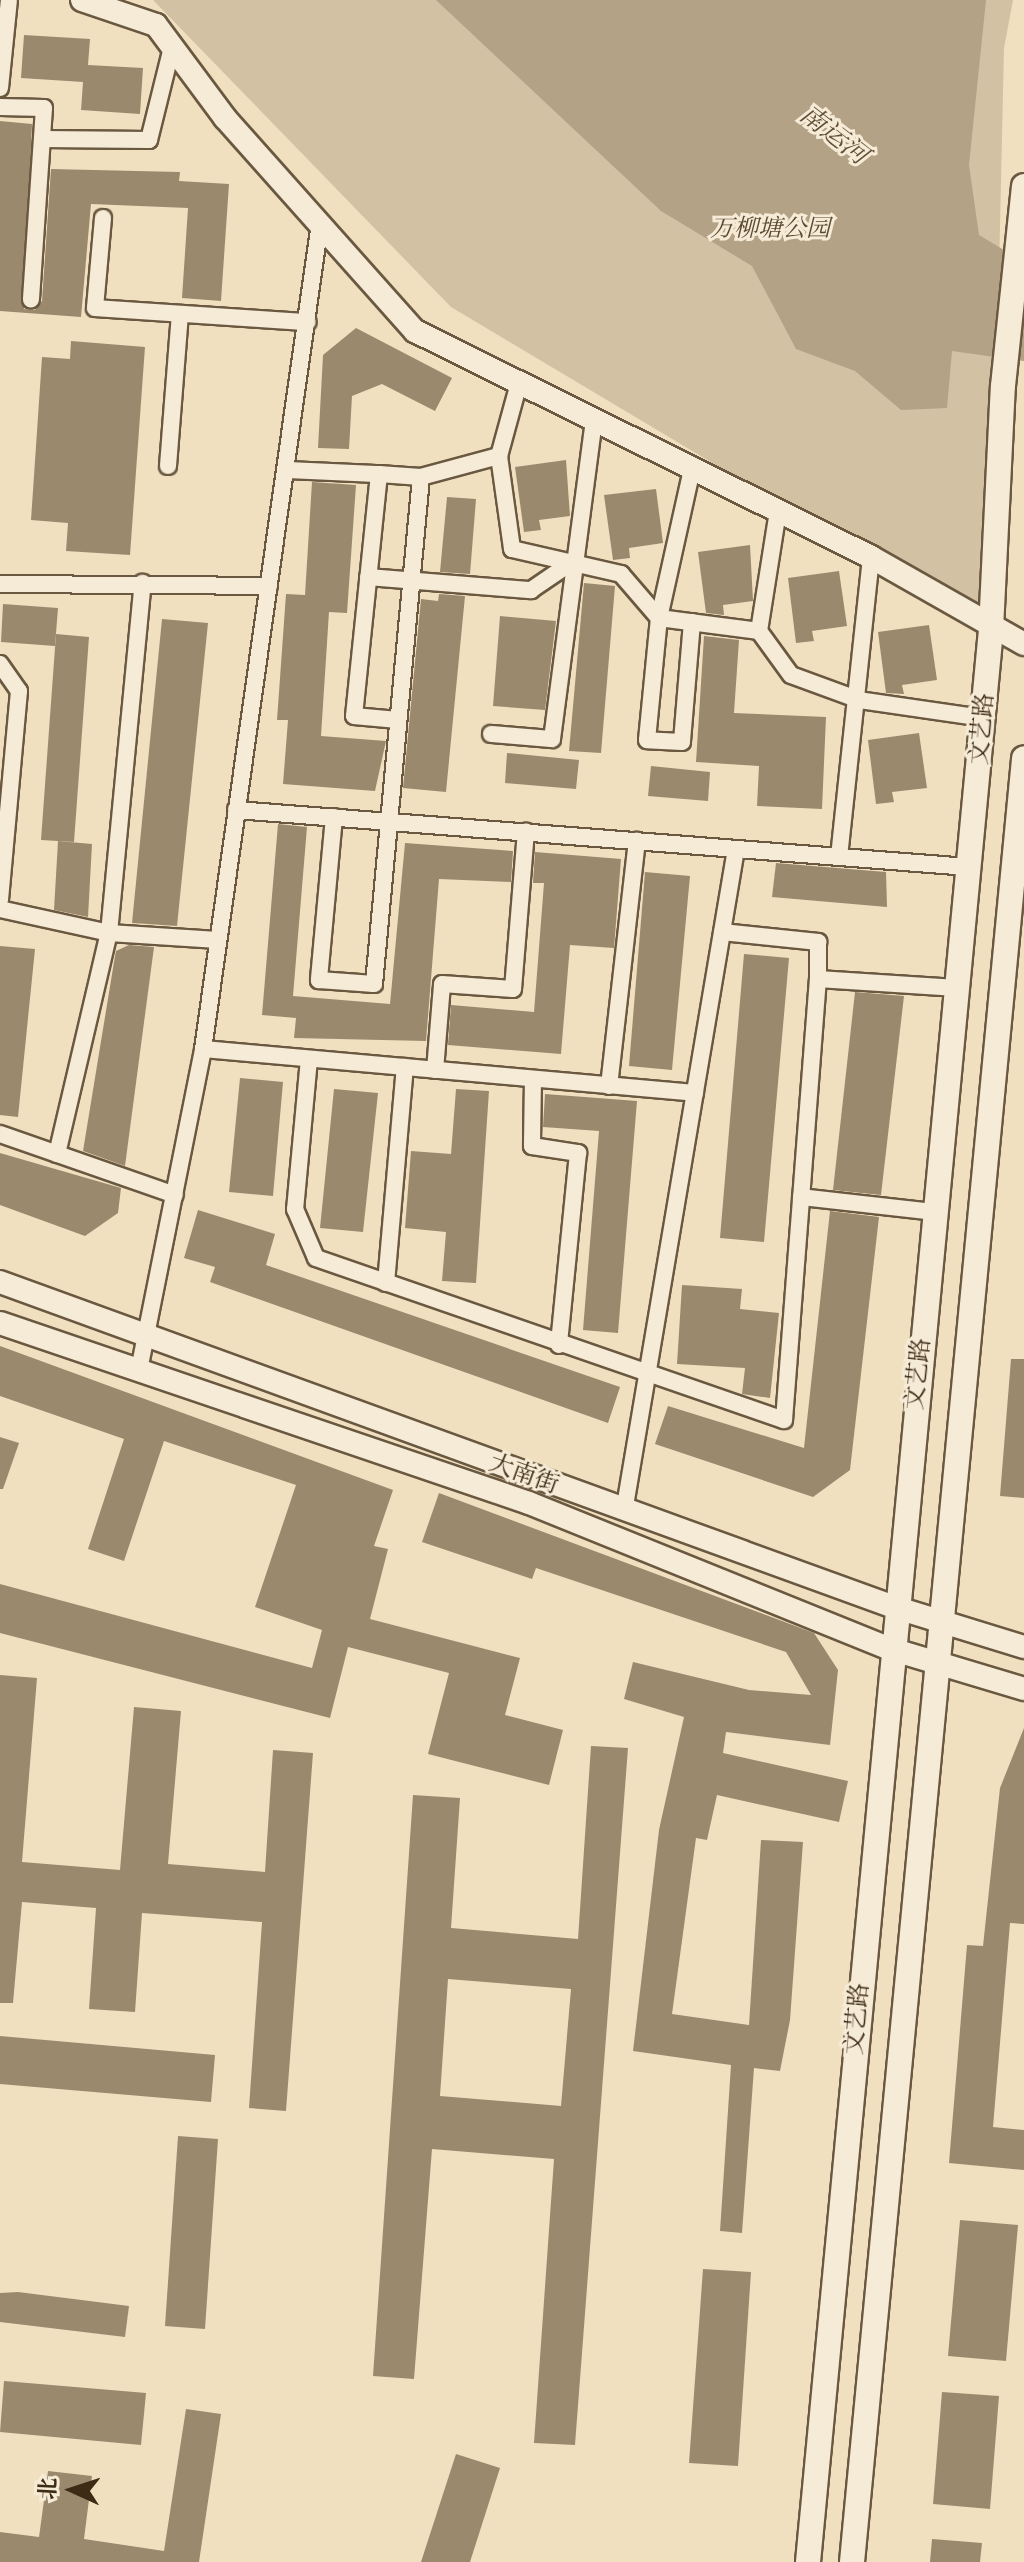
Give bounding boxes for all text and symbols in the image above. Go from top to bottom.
water label: 南运河 [794,99,874,171]
park label: 万柳塘公园 [710,215,830,243]
street label: 文艺路 [965,692,999,766]
street label: 文艺路 [900,1337,936,1411]
street label: 大南街 [485,1448,563,1500]
street label: 文艺路 [840,1982,874,2056]
north arrow [32,2450,112,2530]
text: 北 [33,2477,62,2500]

